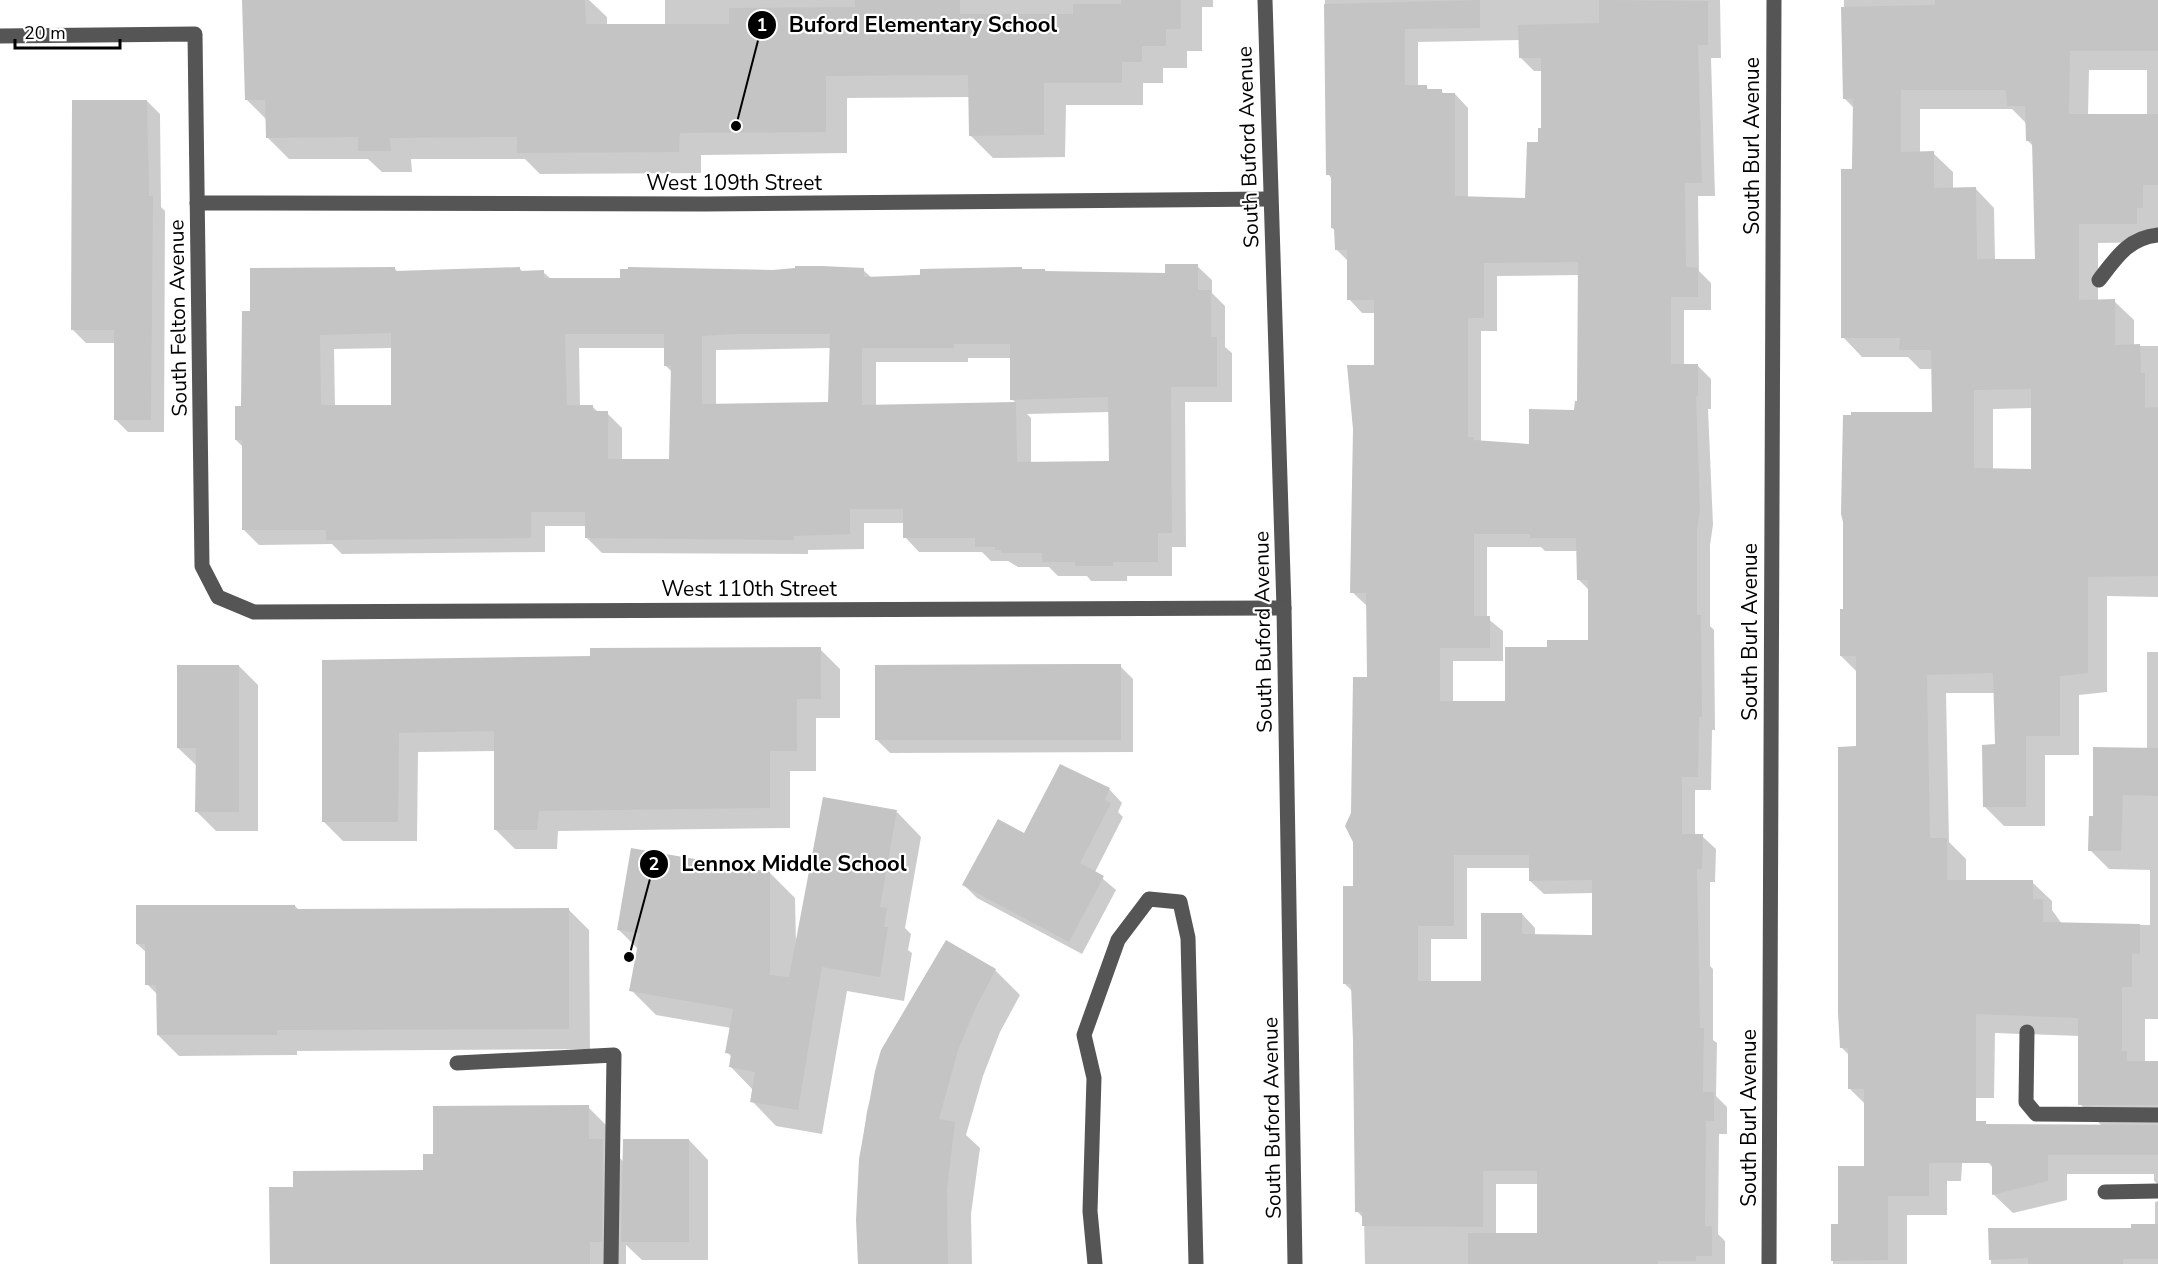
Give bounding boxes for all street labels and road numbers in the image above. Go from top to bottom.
street label: South Buford Avenue [1230,46,1266,248]
street label: South Burl Avenue [1738,57,1766,235]
street label: West 109th Street [646,169,822,197]
street label: South Felton Avenue [162,219,194,417]
street label: South Buford Avenue [1247,531,1279,733]
street label: South Burl Avenue [1736,543,1764,721]
street label: West 110th Street [661,575,837,603]
street label: South Buford Avenue [1256,1017,1288,1219]
street label: South Burl Avenue [1735,1029,1763,1207]

